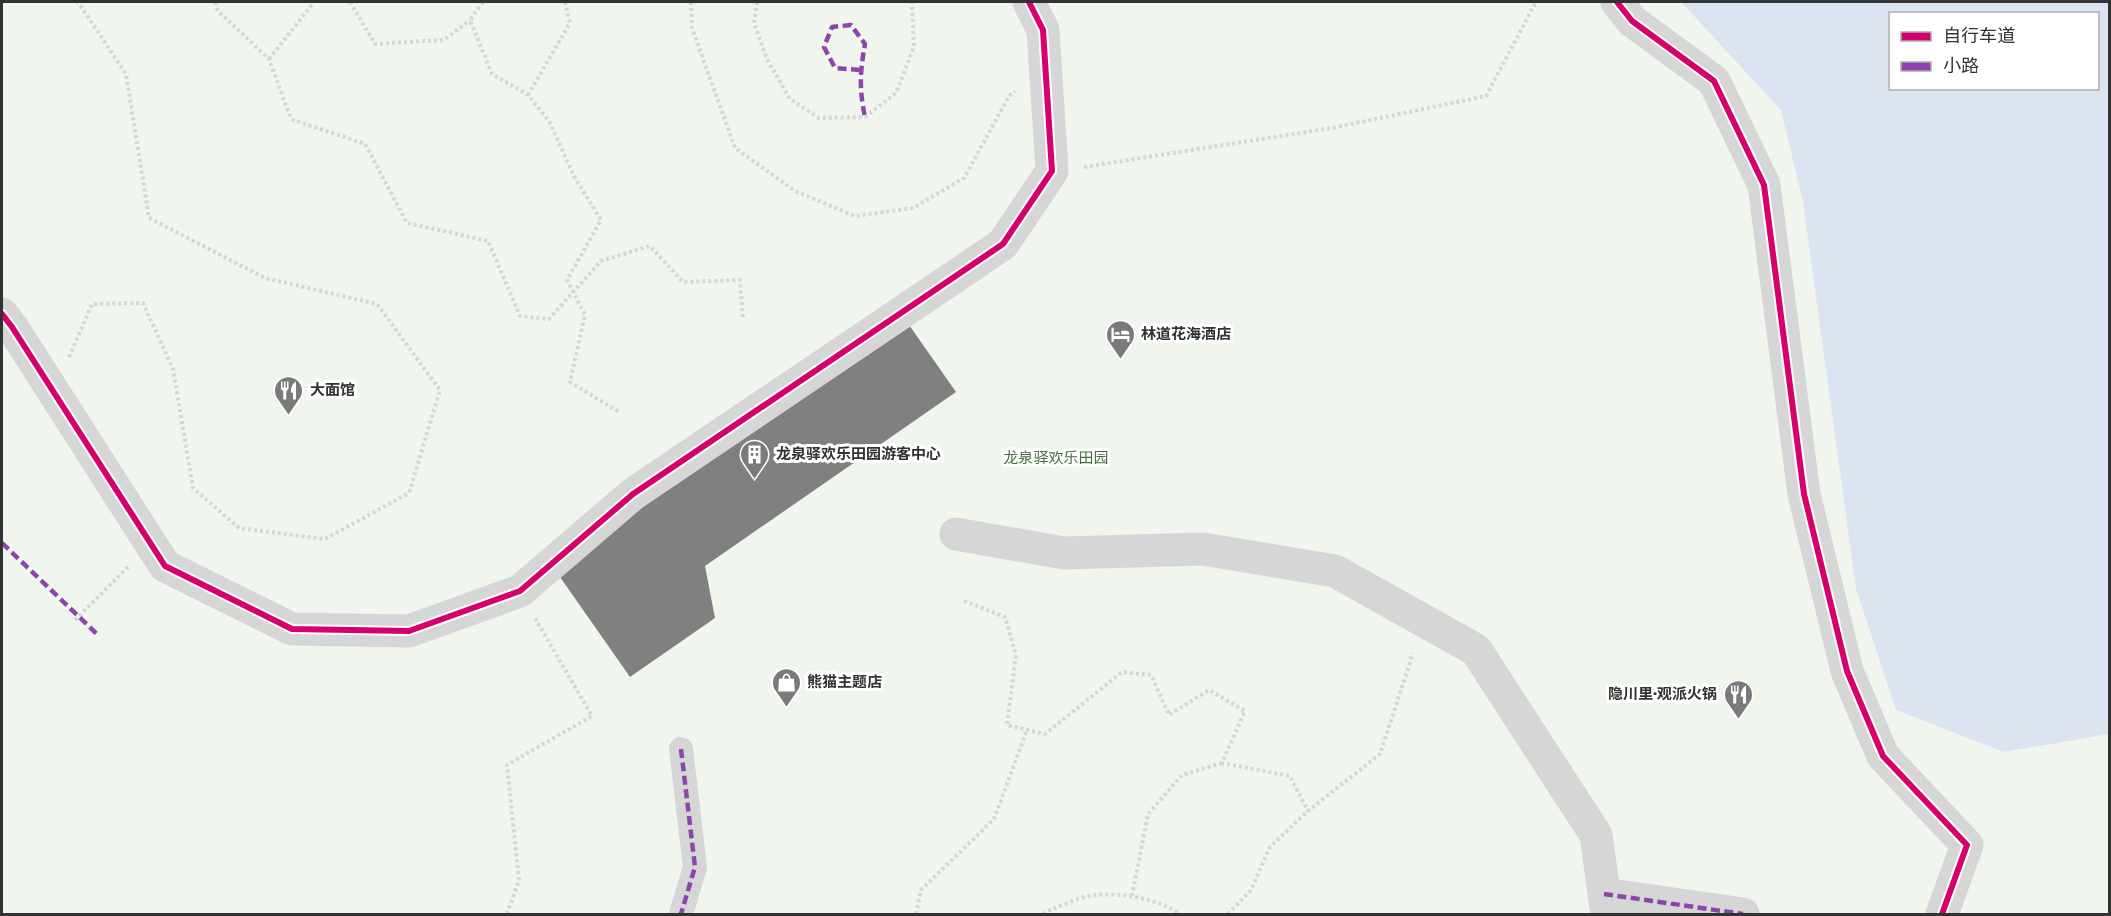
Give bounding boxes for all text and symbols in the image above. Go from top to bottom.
legend [1889,12,2099,90]
text: 自行车道 [1943,25,2015,46]
text: 小路 [1943,55,1979,76]
hotel icon: 林道花海酒店 [1104,318,1136,360]
place label: 林道花海酒店 [1141,325,1231,343]
restaurant icon: 大面馆 [273,374,305,416]
place label: 大面馆 [310,381,355,399]
building icon: 龙泉驿欢乐田园游客中心 [739,438,771,480]
place label: 龙泉驿欢乐田园游客中心 [776,445,941,463]
park label: 龙泉驿欢乐田园 [1003,449,1109,467]
shop icon: 熊猫主题店 [770,666,802,708]
place label: 熊猫主题店 [807,673,882,691]
restaurant icon: 隐川里·观派火锅 [1722,678,1754,720]
place label: 隐川里·观派火锅 [1608,685,1717,703]

